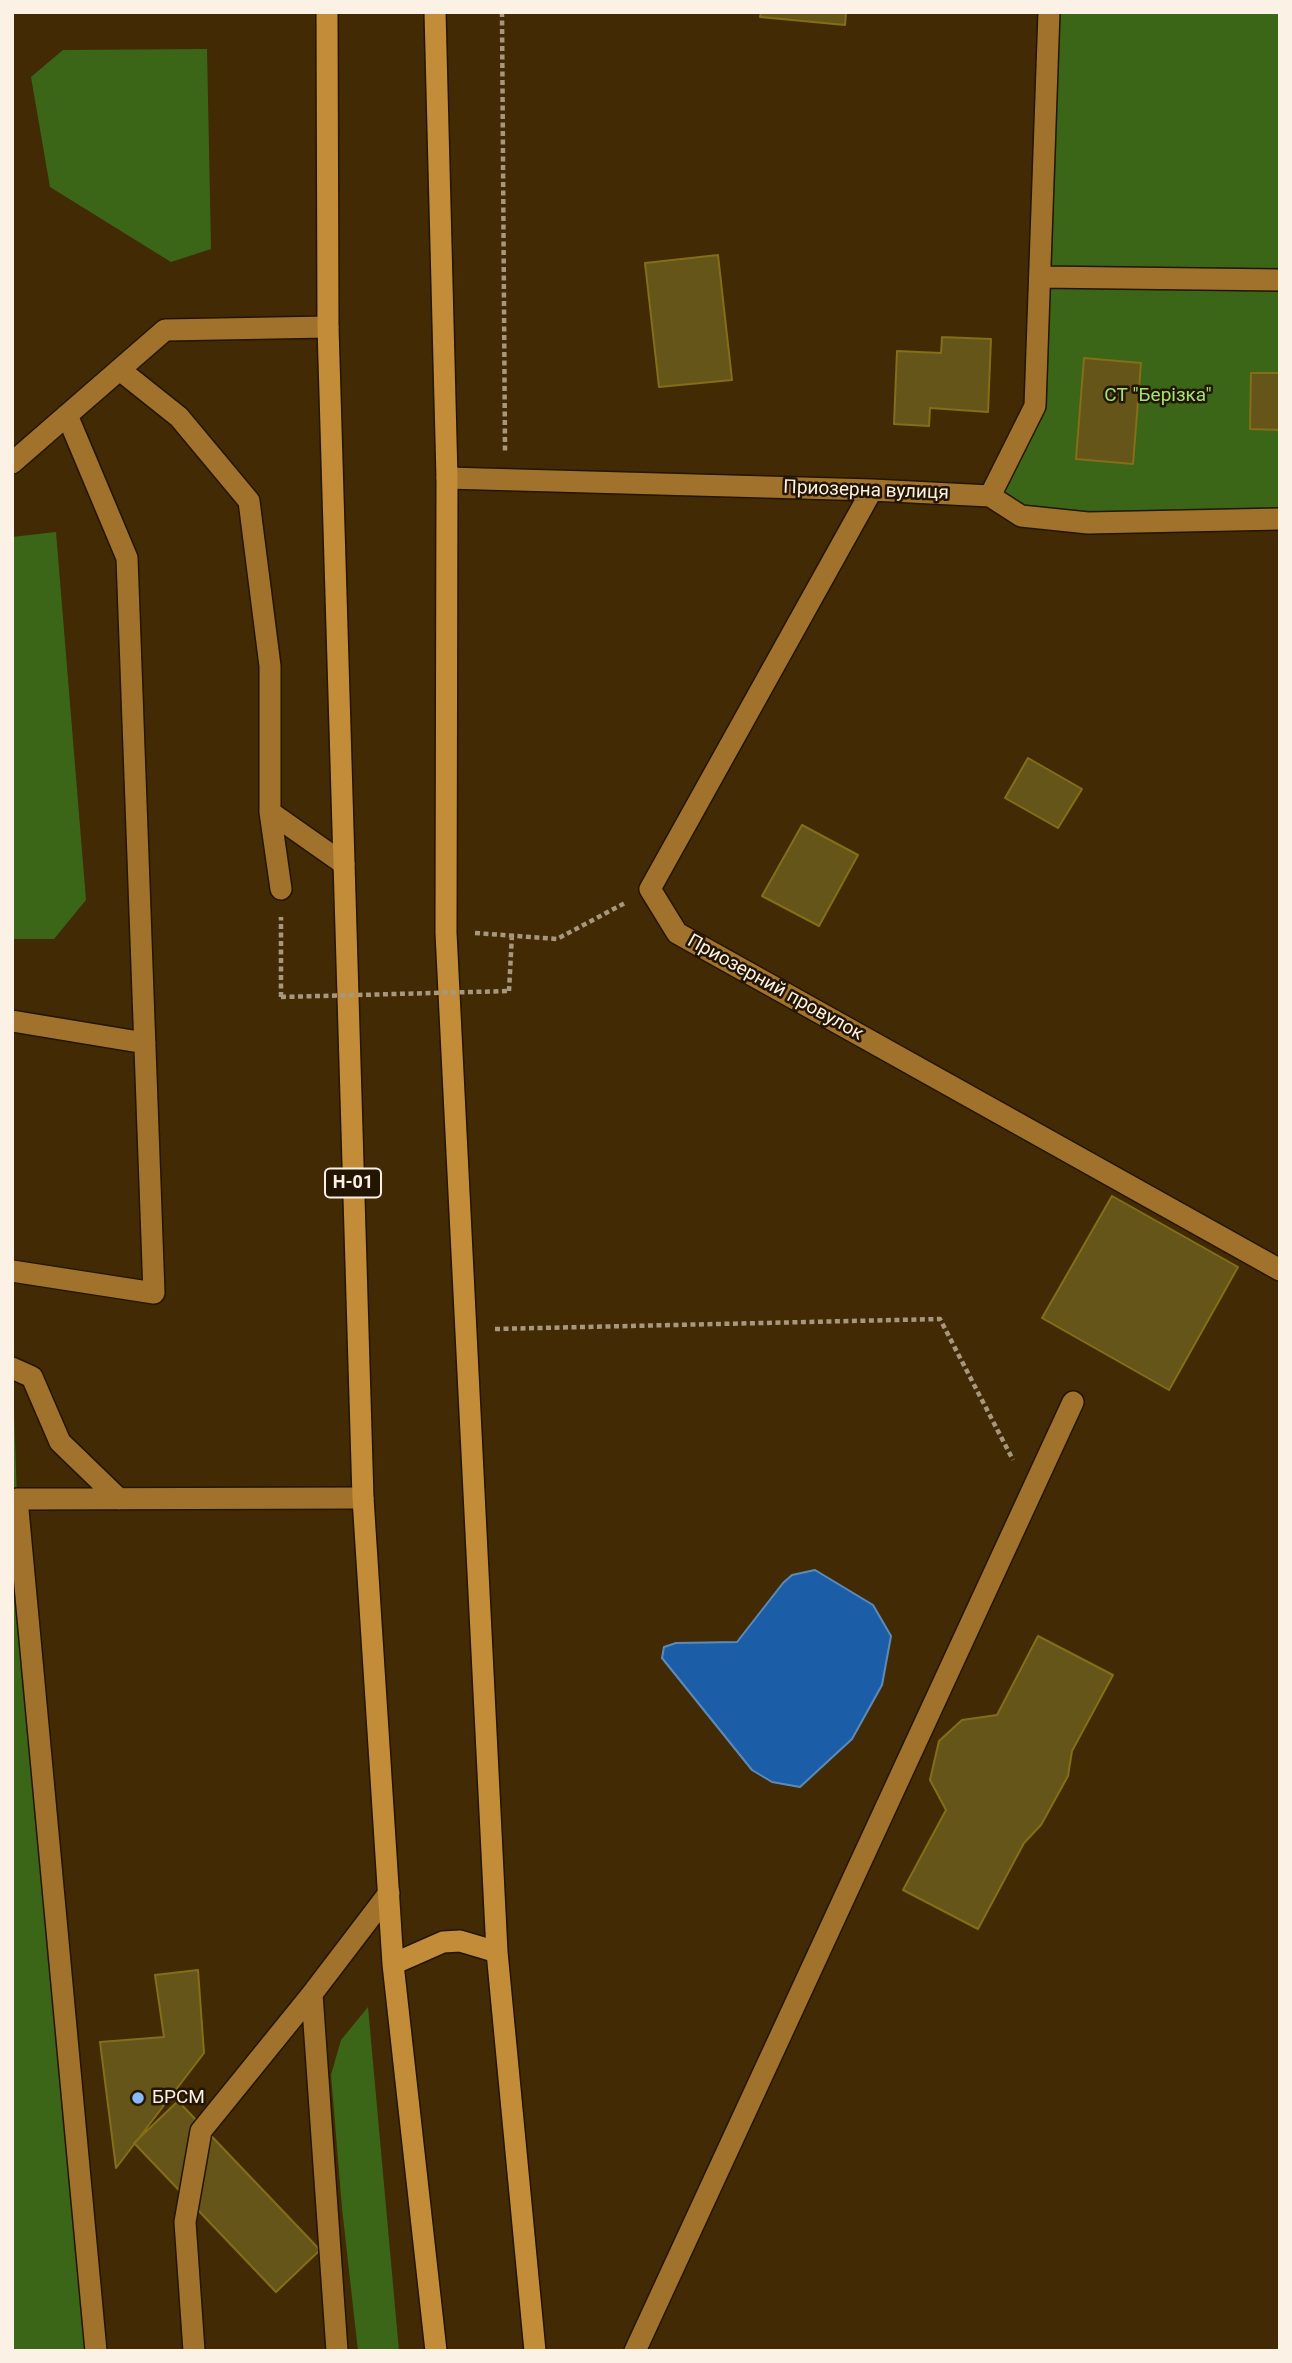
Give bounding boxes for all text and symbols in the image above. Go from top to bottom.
park label: СТ "Берізка" [1104,385,1212,407]
street label: Приозерна вулиця [783,477,949,505]
street label: Приозерний провулок [683,930,867,1046]
road number: Н-01 [325,1168,381,1198]
place label: БРСМ [152,2087,205,2109]
marker: БРСМ [130,2090,146,2106]

